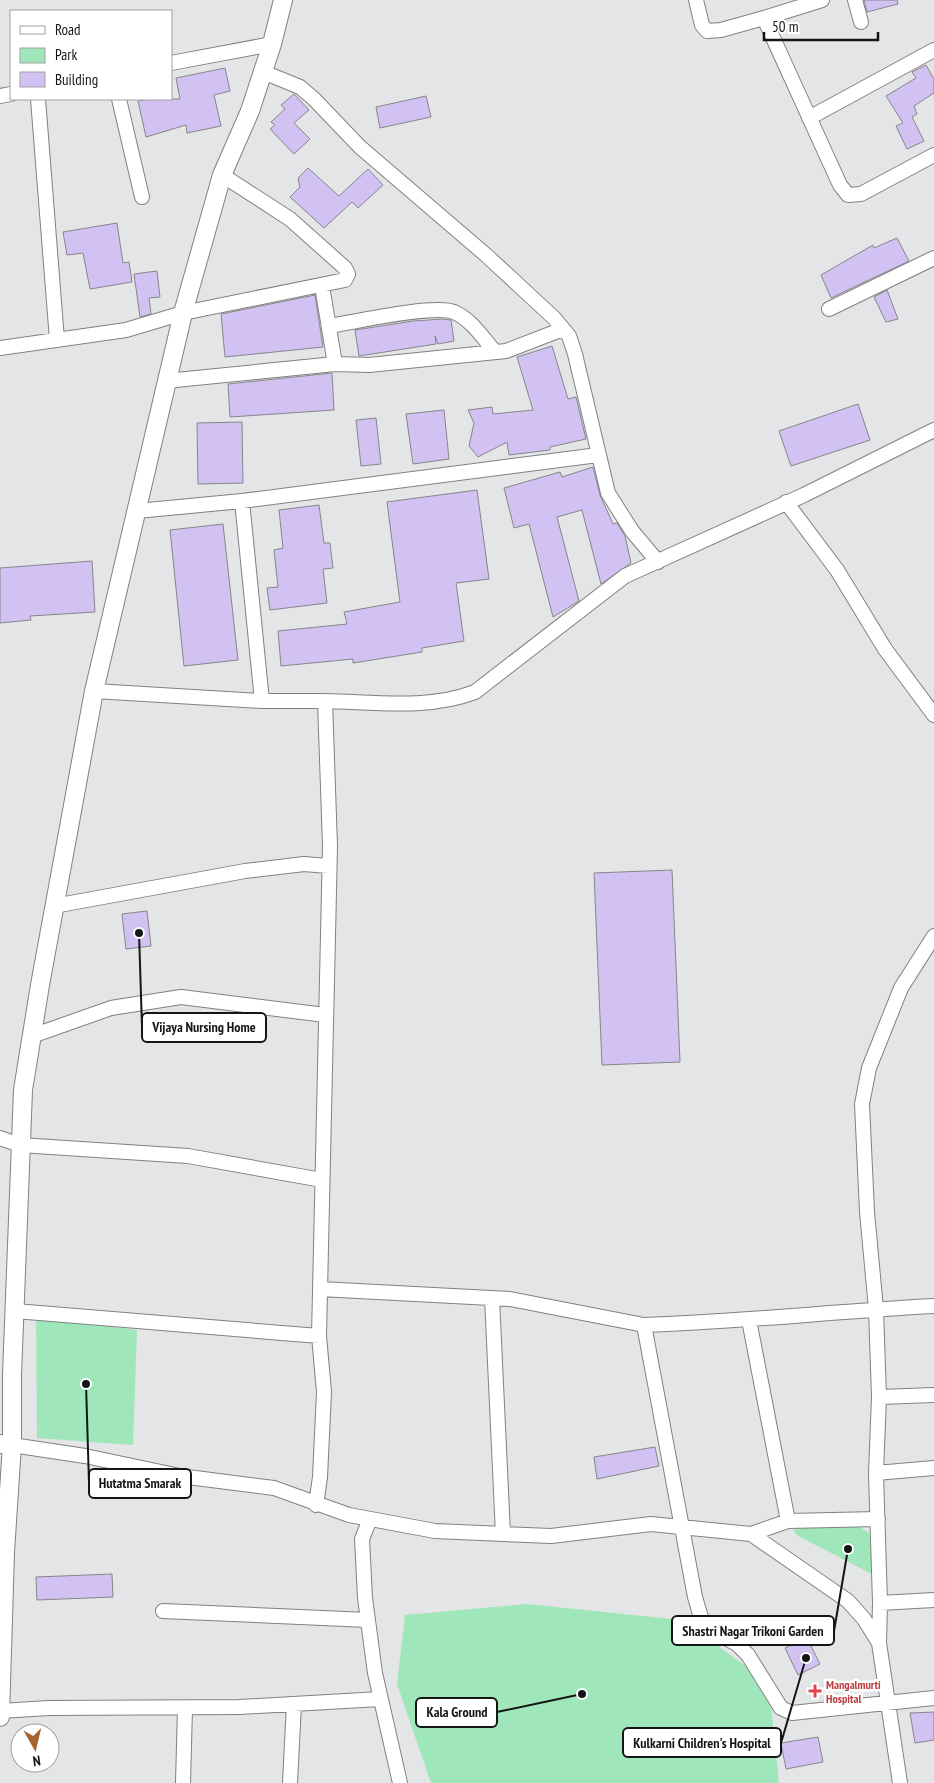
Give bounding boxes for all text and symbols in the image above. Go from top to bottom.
legend [10,10,172,100]
scale bar [764,10,878,42]
text: 50 m [772,17,798,36]
text: Road [55,20,81,39]
text: Park [55,45,77,64]
text: Building [55,70,98,89]
callout: Vijaya Nursing Home [142,1013,266,1042]
text: Vijaya Nursing Home [151,1018,256,1036]
callout: Hutatma Smarak [89,1469,191,1498]
text: Hutatma Smarak [99,1474,181,1492]
callout: Shastri Nagar Trikoni Garden [672,1616,834,1645]
text: Shastri Nagar Trikoni Garden [682,1622,824,1640]
place label: Mangalmurti Hospital [826,1677,881,1706]
marker: Mangalmurti Hospital [808,1684,822,1698]
callout: Kala Ground [416,1698,497,1727]
text: Kala Ground [427,1703,487,1721]
north arrow [10,1723,60,1773]
callout: Kulkarni Children's Hospital [623,1728,781,1757]
text: Kulkarni Children's Hospital [633,1734,771,1752]
text: N [32,1751,42,1770]

